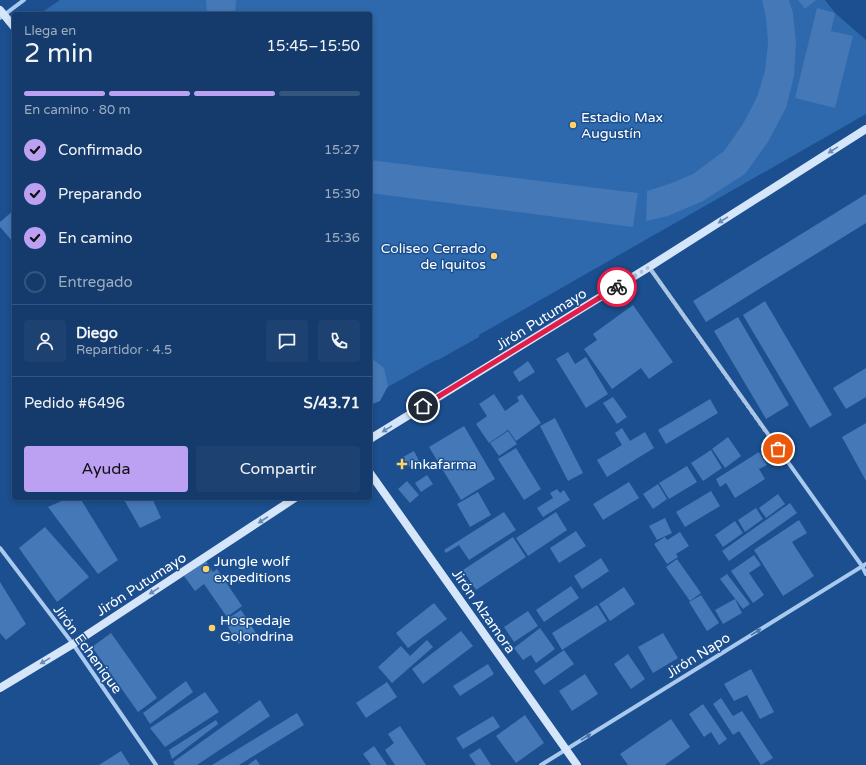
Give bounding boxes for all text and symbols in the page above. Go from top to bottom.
text: Llega en [24,23,76,39]
text: 15:45–15:50 [267,37,360,55]
text: 2 min [24,38,93,69]
text: En camino · 80 m [24,102,131,118]
place label: Estadio Max Augustín [581,109,663,142]
marker: Estadio Max Augustín [568,120,578,130]
icon: check [24,139,46,161]
text: Confirmado [58,141,142,159]
text: 15:27 [324,142,360,158]
one-way arrow [828,146,838,154]
icon: check [24,183,46,205]
text: Preparando [58,185,142,203]
text: 15:30 [324,186,360,202]
one-way arrow [718,216,729,224]
icon: check [24,227,46,249]
text: En camino [58,229,133,247]
text: 15:36 [324,230,360,246]
place label: Coliseo Cerrado de Iquitos [381,240,486,273]
marker: Coliseo Cerrado de Iquitos [489,251,499,261]
courier [597,267,637,307]
text: Entregado [58,273,133,291]
icon: bike [606,276,628,298]
street label: Jirón Putumayo [493,285,590,354]
button: person [24,320,66,362]
button: chat [266,320,308,362]
button: phone [318,320,360,362]
text: Diego [76,324,118,342]
text: Repartidor · 4.5 [76,342,172,358]
pin [406,389,440,423]
text: Pedido #6496 [24,394,125,412]
text: S/43.71 [304,394,360,412]
icon: home [412,395,434,417]
one-way arrow [381,425,393,432]
pin [761,432,795,466]
icon: bag [767,438,789,460]
button: Ayuda [24,446,188,492]
button: Compartir [196,446,360,492]
place label: Inkafarma [410,456,477,473]
marker: Inkafarma [397,459,407,469]
one-way arrow [257,516,269,523]
street label: Jirón Putumayo [93,549,190,620]
place label: Jungle wolf expeditions [214,553,291,586]
marker: Jungle wolf expeditions [201,564,211,574]
street label: Jirón Alzamora [448,566,519,657]
one-way arrow [149,587,159,595]
street label: Jirón Echenique [50,602,126,697]
place label: Hospedaje Golondrina [220,612,294,645]
marker: Hospedaje Golondrina [207,623,217,633]
one-way arrow [750,628,762,635]
street label: Jirón Napo [663,629,733,682]
one-way arrow [40,657,50,665]
one-way arrow [580,734,592,741]

